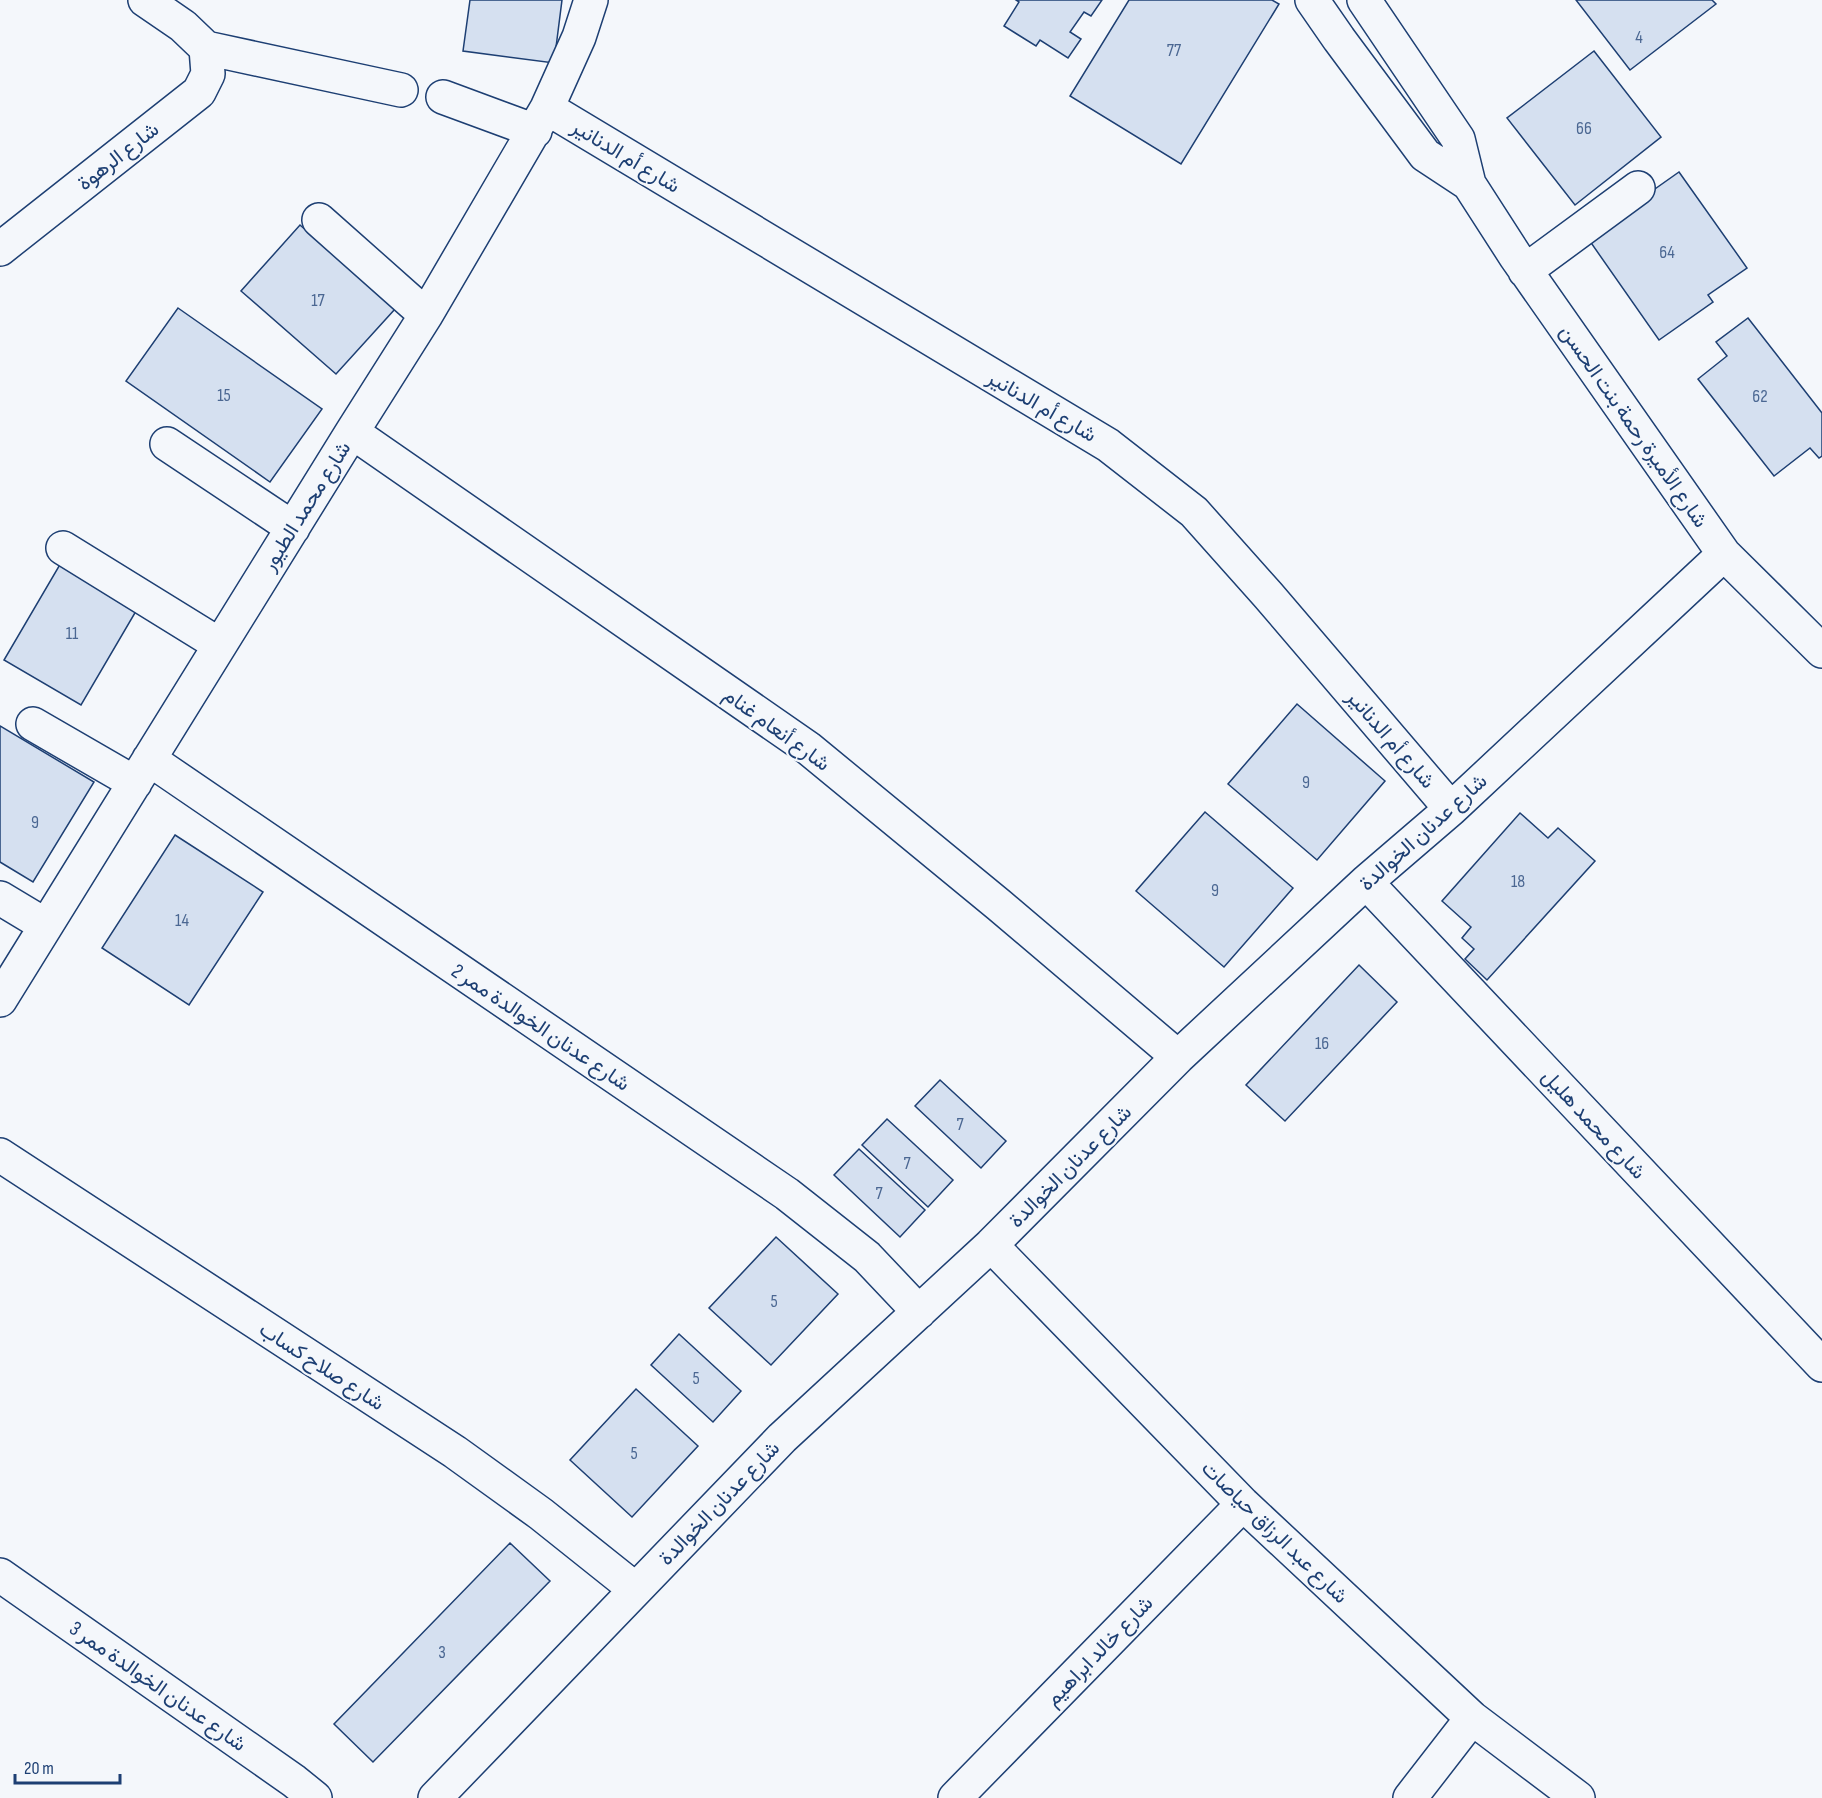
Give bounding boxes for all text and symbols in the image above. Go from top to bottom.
house number: 4 [1635,27,1643,48]
house number: 77 [1167,40,1182,61]
street label: شارع أم الدنانير [566,114,685,199]
street label: شارع الرهوة [73,117,165,197]
house number: 66 [1576,118,1592,139]
house number: 64 [1659,242,1675,263]
house number: 17 [311,290,326,311]
street label: شارع الأميرة رحمة بنت الحسن [1553,320,1713,533]
street label: شارع أم الدنانير [981,365,1101,449]
house number: 15 [217,385,231,406]
house number: 62 [1752,386,1768,407]
street label: شارع محمد الطيور [256,437,357,577]
house number: 11 [66,623,79,644]
street label: شارع أنعام غنام [718,682,835,777]
street label: شارع أم الدنانير [1340,684,1440,794]
street label: شارع عدنان الخوالدة [1354,768,1493,897]
house number: 9 [1302,772,1310,793]
house number: 9 [31,812,39,833]
house number: 18 [1511,871,1525,892]
house number: 9 [1211,880,1219,901]
house number: 14 [175,910,189,931]
street label: شارع عدنان الخوالدة ممر 2 [446,958,635,1097]
house number: 16 [1315,1033,1329,1054]
street label: شارع محمد هليل [1536,1064,1651,1185]
street label: شارع عدنان الخوالدة [1004,1100,1138,1234]
house number: 7 [956,1114,964,1135]
house number: 7 [903,1153,911,1174]
house number: 7 [875,1183,883,1204]
house number: 5 [770,1291,778,1312]
street label: شارع صلاح كساب [254,1317,389,1417]
house number: 5 [692,1368,700,1389]
street label: شارع عدنان الخوالدة [654,1436,786,1571]
house number: 5 [630,1443,638,1464]
street label: شارع عبد الرزاق حياصات [1195,1456,1353,1610]
street label: شارع خالد ابراهيم [1040,1591,1159,1712]
street label: شارع عدنان الخوالدة ممر 3 [64,1616,251,1758]
house number: 3 [438,1642,446,1663]
scale bar [15,1747,120,1785]
text: 20 m [24,1758,54,1779]

